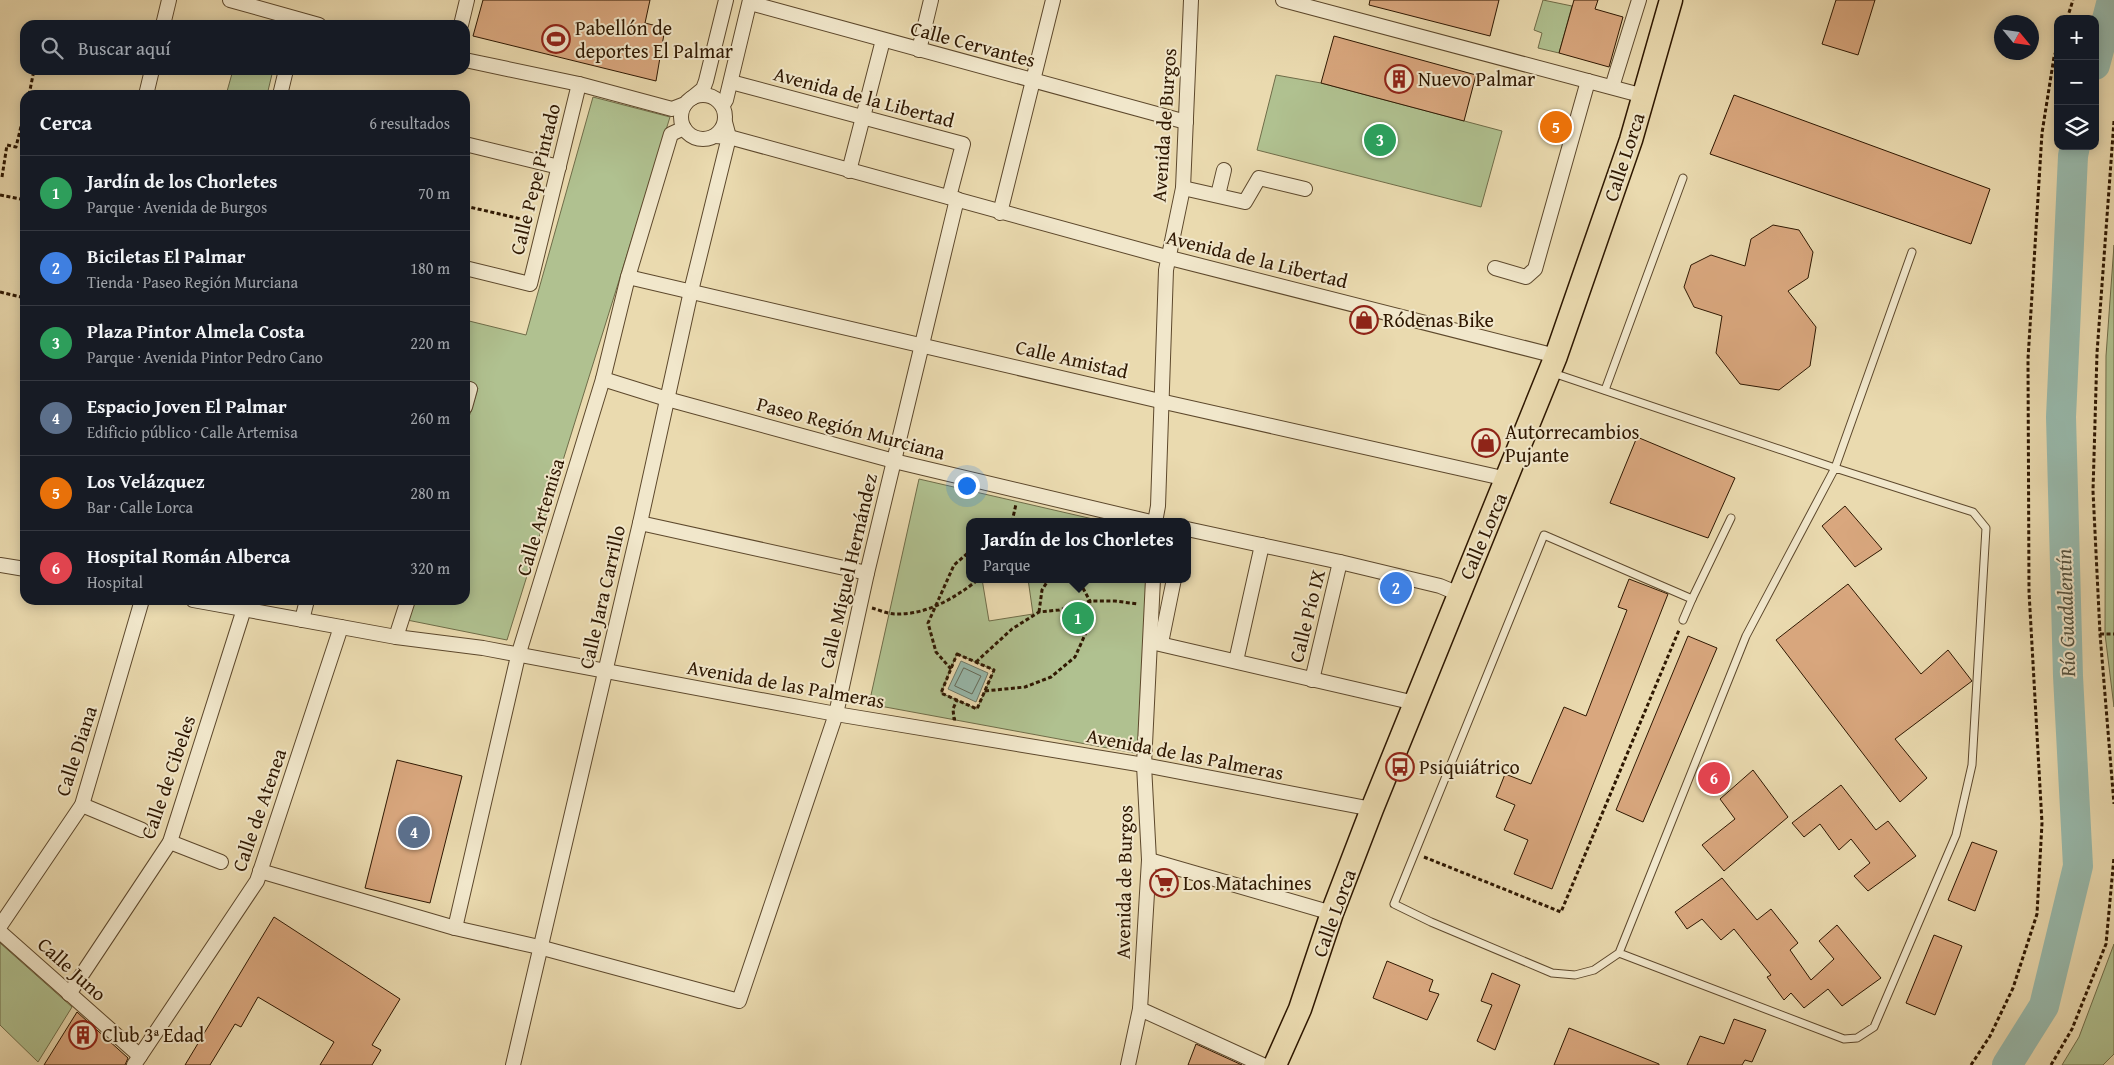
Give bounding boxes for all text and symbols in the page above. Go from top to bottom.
place label: Pabellón de deportes El Palmar [575,13,733,65]
street label: Calle Cervantes [907,13,1039,74]
north arrow [1994,15,2039,60]
map controls [2054,15,2099,150]
button: + [2054,15,2099,60]
search box [20,20,470,75]
sports icon: Pabellón de deportes El Palmar [541,24,571,54]
icon: search [38,34,66,62]
text: Buscar aquí [78,34,171,62]
street label: Avenida de Burgos [1144,47,1183,203]
street label: Avenida de la Libertad [771,58,958,135]
button: − [2054,60,2099,105]
building icon: Nuevo Palmar [1384,64,1414,94]
place label: Nuevo Palmar [1418,64,1535,93]
street label: Calle Pepe Pintado [502,100,567,258]
button: layers [2054,105,2099,150]
text: Cerca [40,107,92,138]
pin: 5 [1540,108,1572,146]
street label: Calle Lorca [1596,108,1652,205]
text: 6 resultados [369,111,450,135]
pin: 3 [1364,121,1396,159]
text: Jardín de los Chorletes [87,167,278,195]
text: 1 [52,181,60,205]
text: 70 m [418,181,450,205]
text: Parque · Avenida de Burgos [87,195,267,219]
street label: Avenida de la Libertad [1163,222,1351,295]
text: Biciletas El Palmar [87,242,245,270]
text: 2 [52,256,60,280]
text: 180 m [410,256,450,280]
text: Tienda · Paseo Región Murciana [87,270,298,294]
shop icon: Ródenas Bike [1349,305,1379,335]
place label: Ródenas Bike [1383,305,1494,334]
text: Plaza Pintor Almela Costa [87,317,304,345]
text: 3 [52,331,60,355]
text: 220 m [410,331,450,355]
street label: Calle Amistad [1013,331,1131,386]
text: Parque · Avenida Pintor Pedro Cano [87,345,323,369]
street label: Paseo Región Murciana [754,388,949,467]
text: Espacio Joven El Palmar [87,392,287,420]
text: 4 [52,406,60,430]
text: 260 m [410,406,450,430]
place label: Autorrecambios Pujante [1505,417,1640,469]
text: Edificio público · Calle Artemisa [87,420,298,444]
shop icon: Autorrecambios Pujante [1471,428,1501,458]
street label: Calle Artemisa [508,454,571,579]
text: Los Velázquez [87,467,205,495]
street label: Calle Miguel Hernández [811,470,884,671]
your location [954,473,980,499]
text: 5 [52,481,60,505]
text: 280 m [410,481,450,505]
street label: Calle Lorca [1451,488,1514,584]
text: Bar · Calle Lorca [87,495,193,519]
popup [966,518,1191,583]
street label: Calle Jara Carrillo [571,522,632,672]
text: Jardín de los Chorletes [983,525,1174,553]
text: Hospital Román Alberca [87,542,290,570]
water label: Río Guadalentín [2048,548,2083,679]
text: Parque [983,553,1030,577]
text: 6 [52,556,60,580]
text: 320 m [410,556,450,580]
street label: Calle Pío IX [1281,566,1332,665]
pin: 2 [1380,569,1412,607]
text: Hospital [87,570,143,594]
pin: 1 [1062,599,1094,637]
street label: Avenida de las Palmeras [685,652,887,715]
street label: Calle Diana [47,702,104,800]
street label: Calle de Cibeles [133,711,202,843]
street label: Avenida de las Palmeras [1084,720,1286,787]
street label: Calle de Atenea [224,744,293,875]
bus stop icon: Psiquiátrico [1385,752,1415,782]
place label: Psiquiátrico [1419,752,1520,781]
pin: 6 [1698,759,1730,797]
street label: Avenida de Burgos [1108,805,1139,959]
pin: 4 [398,813,430,851]
street label: Calle Lorca [1304,864,1363,961]
supermarket icon: Los Matachines [1149,868,1179,898]
place label: Los Matachines [1183,868,1312,897]
street label: Calle Juno [31,930,113,1007]
building icon: Club 3ª Edad [68,1020,98,1050]
place label: Club 3ª Edad [102,1020,205,1049]

